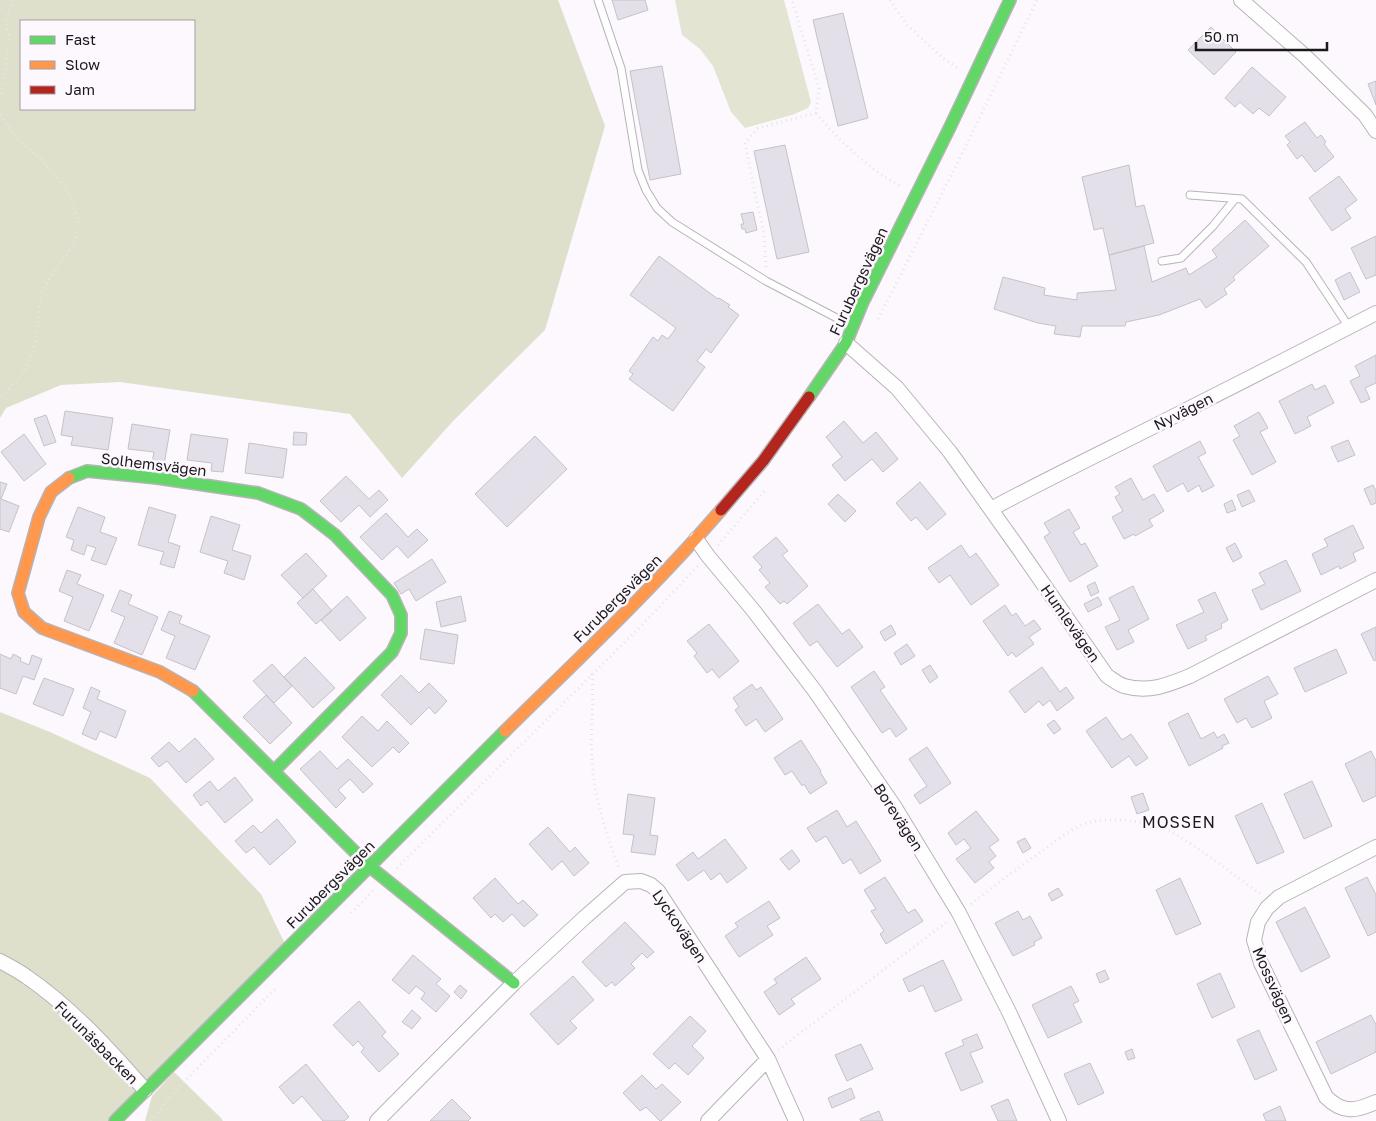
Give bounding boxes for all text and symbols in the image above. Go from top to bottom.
legend [20,20,195,110]
scale bar [1196,20,1327,52]
text: 50 m [1204,27,1239,45]
text: Fast [65,30,96,48]
text: Slow [65,55,100,73]
text: Jam [65,80,95,98]
street label: Furubergsvägen [825,224,891,338]
street label: Nyvägen [1150,388,1216,434]
street label: Solhemsvägen [100,449,208,479]
street label: Furubergsvägen [569,550,665,646]
street label: Humlevägen [1038,581,1104,665]
street label: Borevägen [871,780,927,854]
district label: MOSSEN [1142,812,1216,832]
street label: Furubergsvägen [282,836,378,932]
street label: Lyckovägen [649,886,711,966]
street label: Mossvägen [1249,944,1299,1026]
street label: Furunäsbacken [52,997,142,1087]

